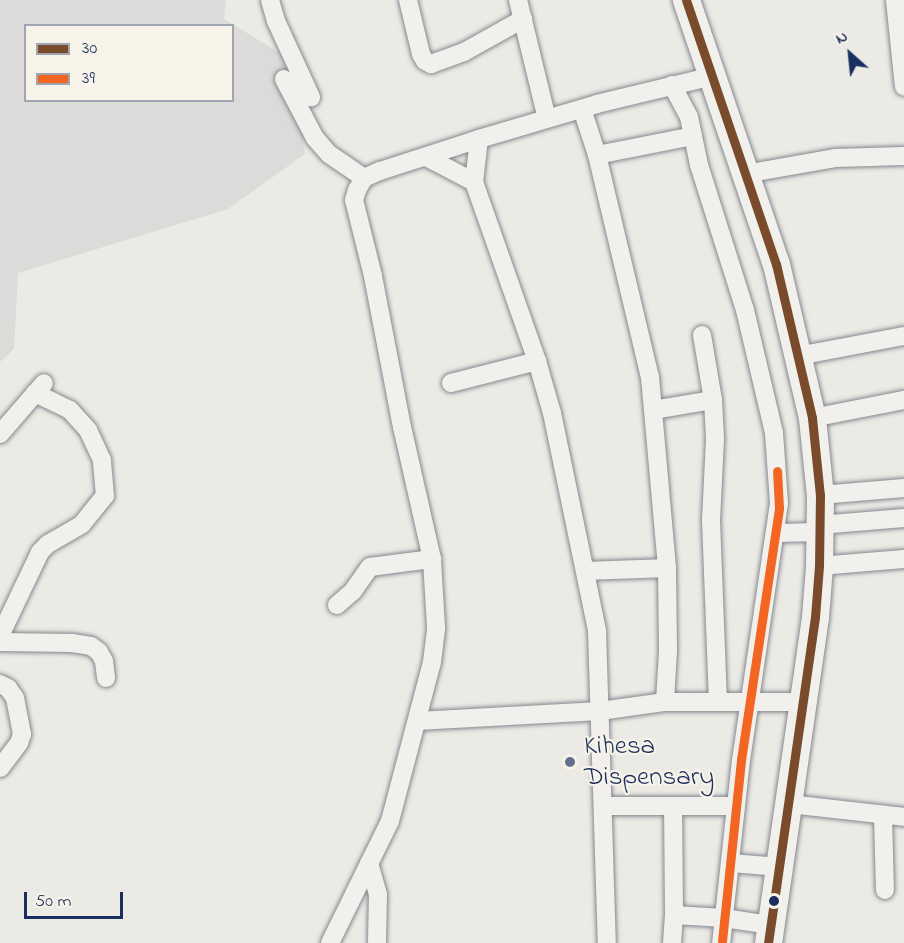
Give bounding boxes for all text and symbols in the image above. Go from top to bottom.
legend [24,24,234,102]
north arrow [820,24,880,84]
text: N [832,25,852,51]
text: 30 [82,36,97,62]
text: 39 [82,66,95,92]
place label: Kihesa Dispensary [584,730,714,793]
marker: Kihesa Dispensary [561,753,579,771]
scale bar [27,880,126,918]
text: 50 m [35,889,72,915]
unlabelled marker [768,895,780,907]

